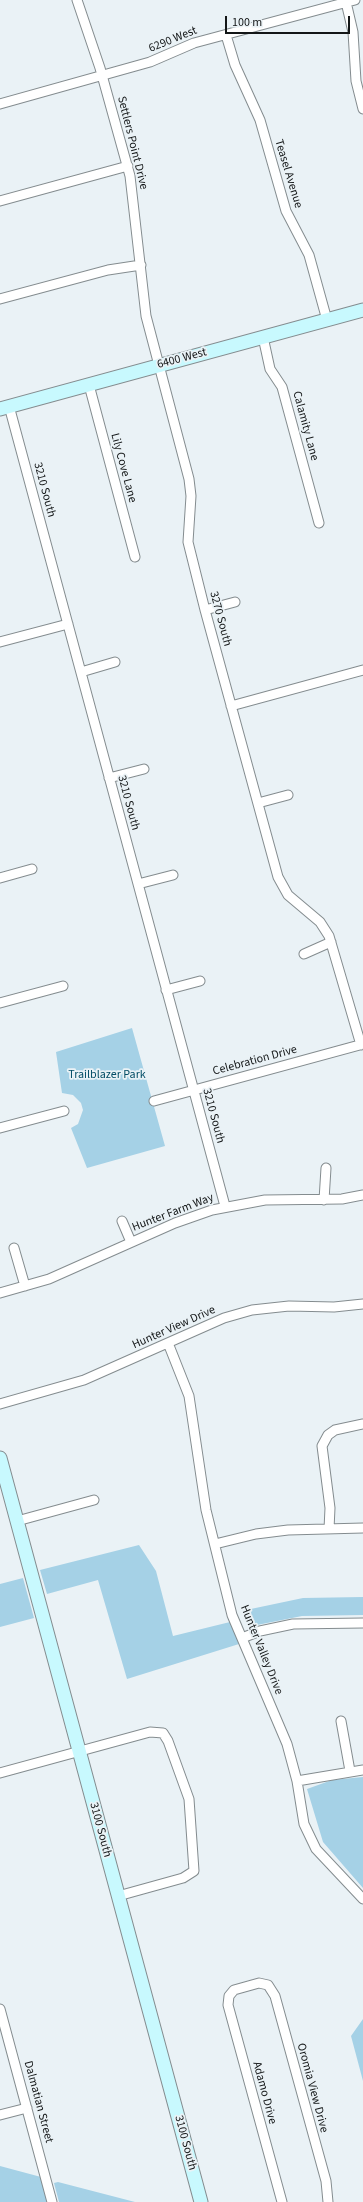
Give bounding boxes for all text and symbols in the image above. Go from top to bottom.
scale bar [227,8,352,34]
text: 100 m [232,14,262,31]
street label: 6290 West [147,24,199,56]
street label: Settlers Point Drive [113,95,151,191]
street label: Teasel Avenue [271,138,305,210]
street label: 6400 West [156,346,208,372]
street label: Calamity Lane [289,390,321,462]
street label: Lily Cove Lane [107,432,139,504]
street label: 3210 South [30,461,58,519]
street label: 3270 South [206,590,234,648]
street label: 3210 South [114,774,142,832]
street label: Celebration Drive [211,1043,299,1079]
park label: Trailblazer Park [68,1068,146,1082]
street label: 3210 South [199,1087,227,1145]
street label: Hunter Farm Way [130,1191,216,1235]
street label: Hunter View Drive [130,1303,218,1353]
street label: Hunter Valley Drive [236,1603,286,1697]
street label: 3100 South [86,1801,114,1859]
street label: Oromia View Drive [293,2042,331,2134]
street label: Dalmatian Street [20,2059,56,2145]
street label: Adamo Drive [249,2060,279,2126]
street label: 3100 South [171,2114,199,2172]

